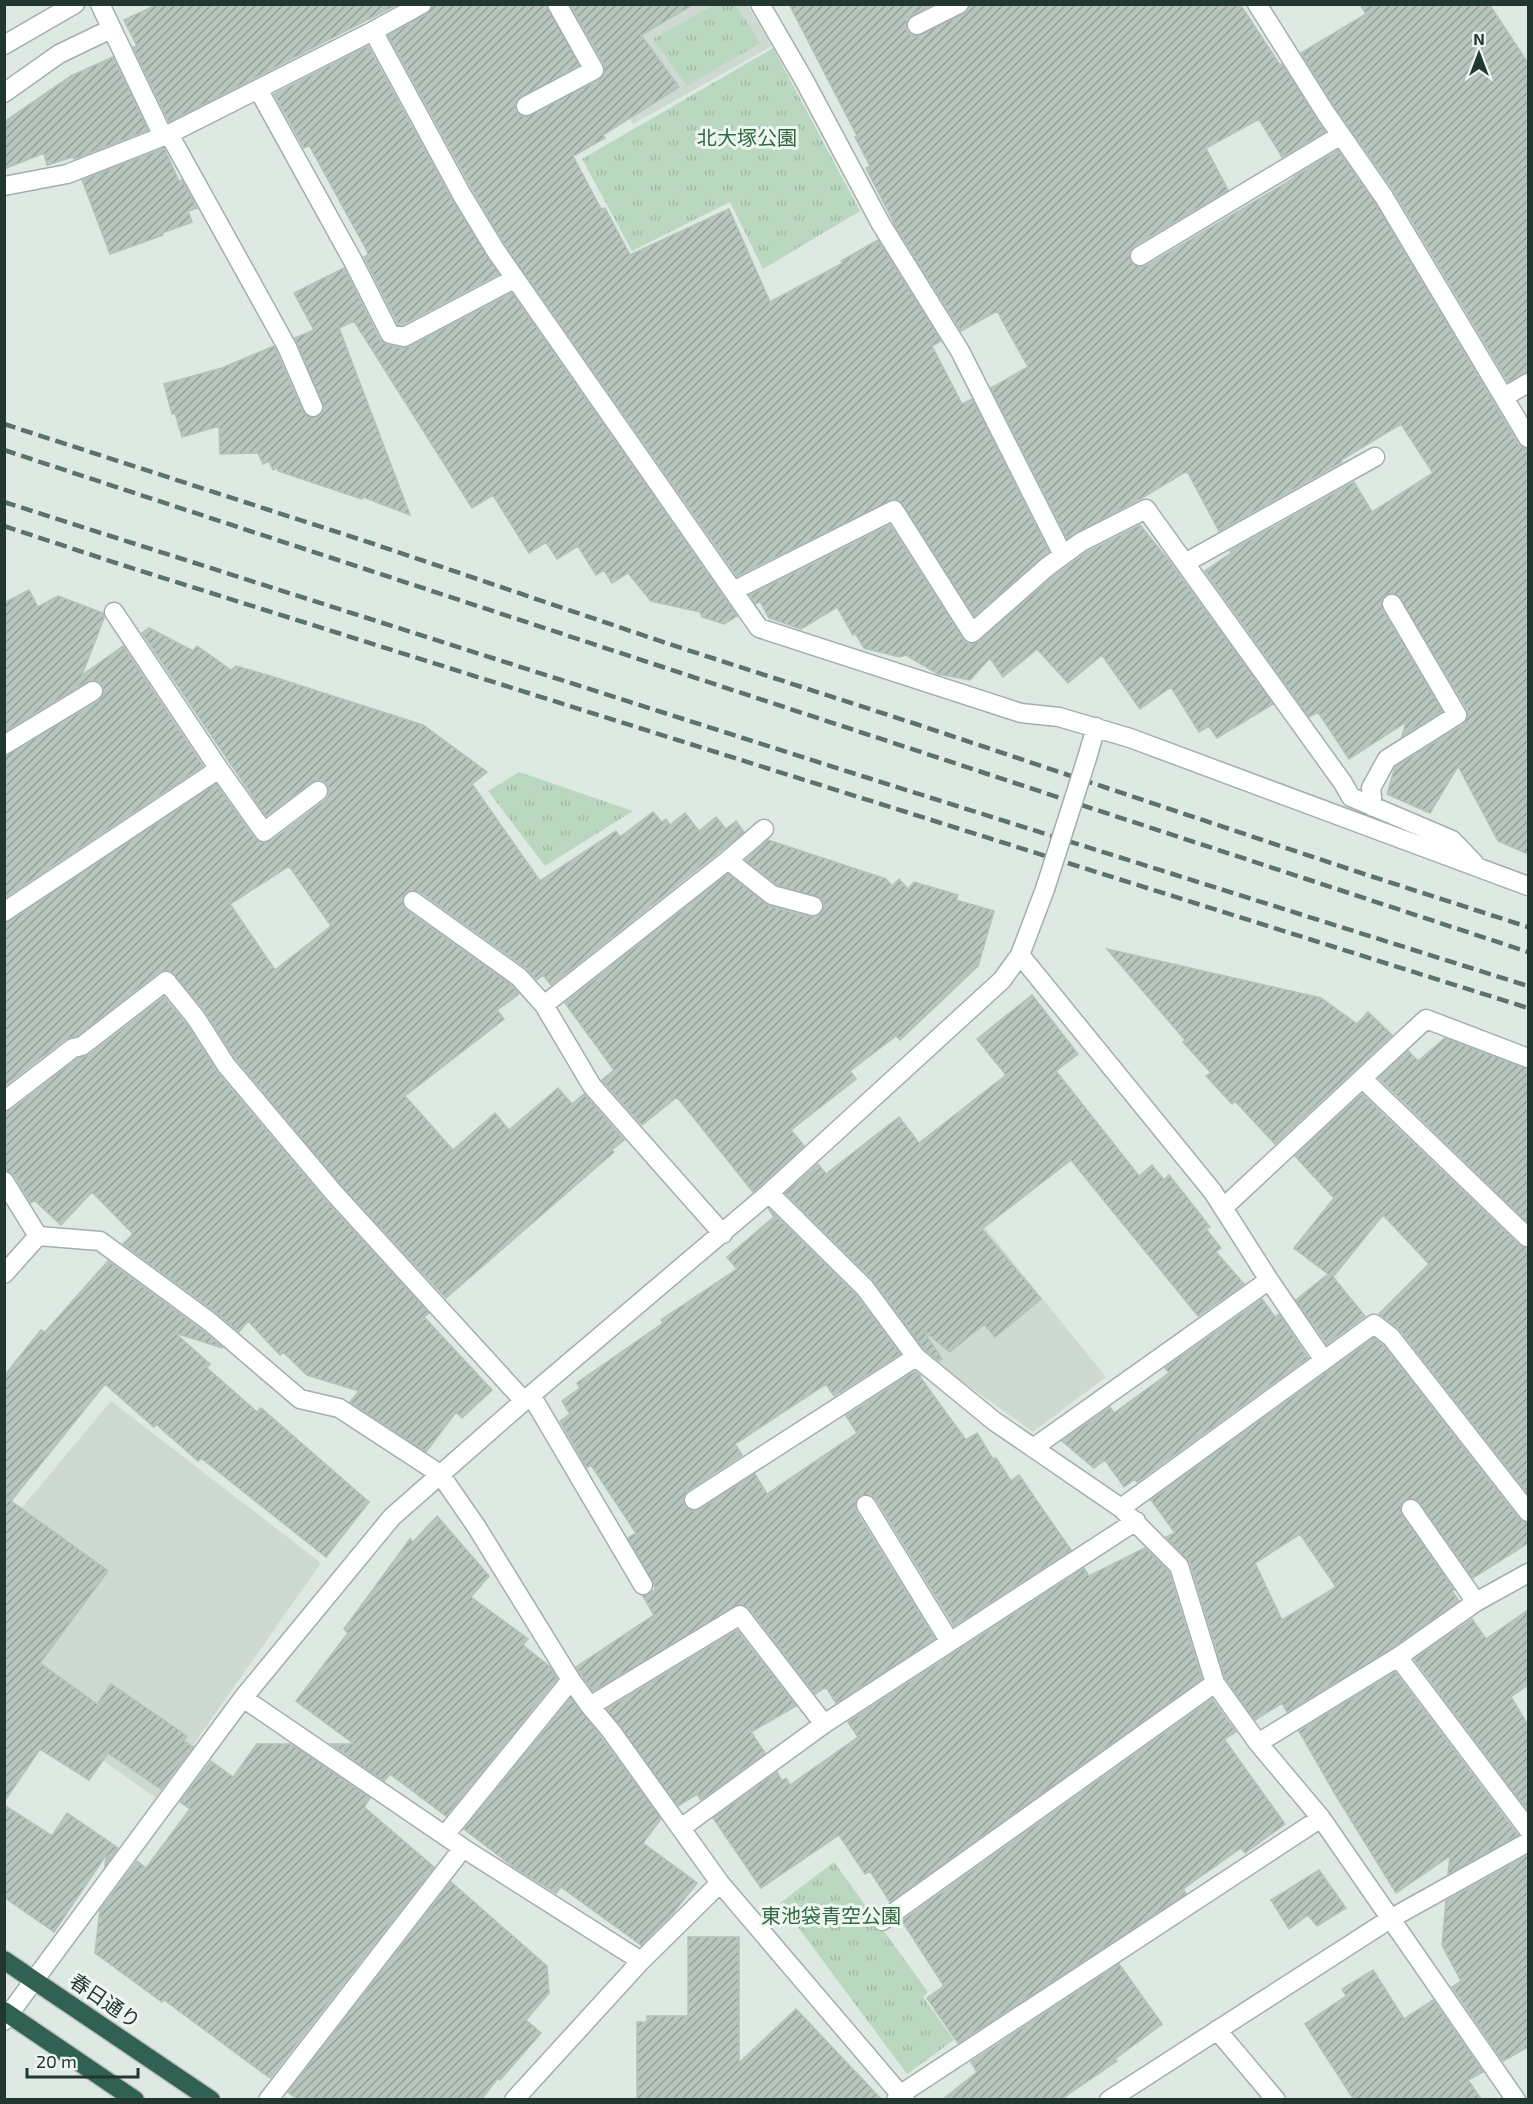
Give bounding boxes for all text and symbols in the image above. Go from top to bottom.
north arrow [1449,24,1509,84]
text: N [1473,29,1485,48]
park label: 北大塚公園 [697,125,797,149]
park label: 東池袋青空公園 [761,1903,901,1927]
street label: 春日通り [66,1968,145,2032]
scale bar [27,2041,138,2079]
text: 20 m [36,2050,77,2072]

